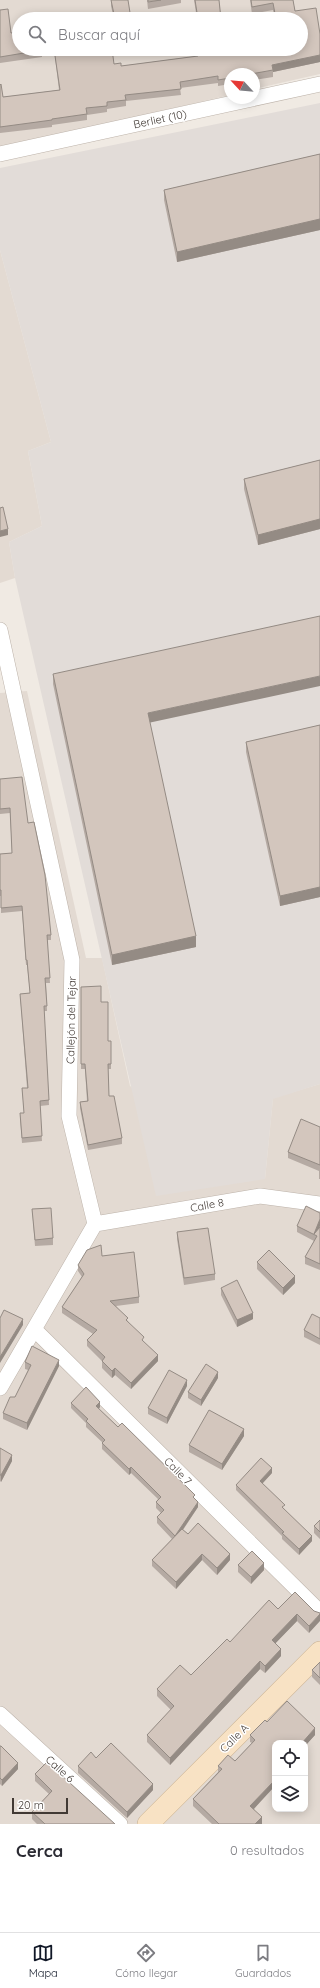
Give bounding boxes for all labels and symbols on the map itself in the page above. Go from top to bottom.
north arrow [224,68,260,104]
street label: Berliet (10) [132,107,188,131]
street label: Callejón del Tejar [63,975,79,1064]
street label: Calle 8 [189,1195,225,1215]
street label: Calle 7 [161,1454,195,1488]
street label: Calle A [217,1721,251,1755]
street label: Calle 6 [43,1752,77,1786]
scale bar [12,1796,68,1815]

